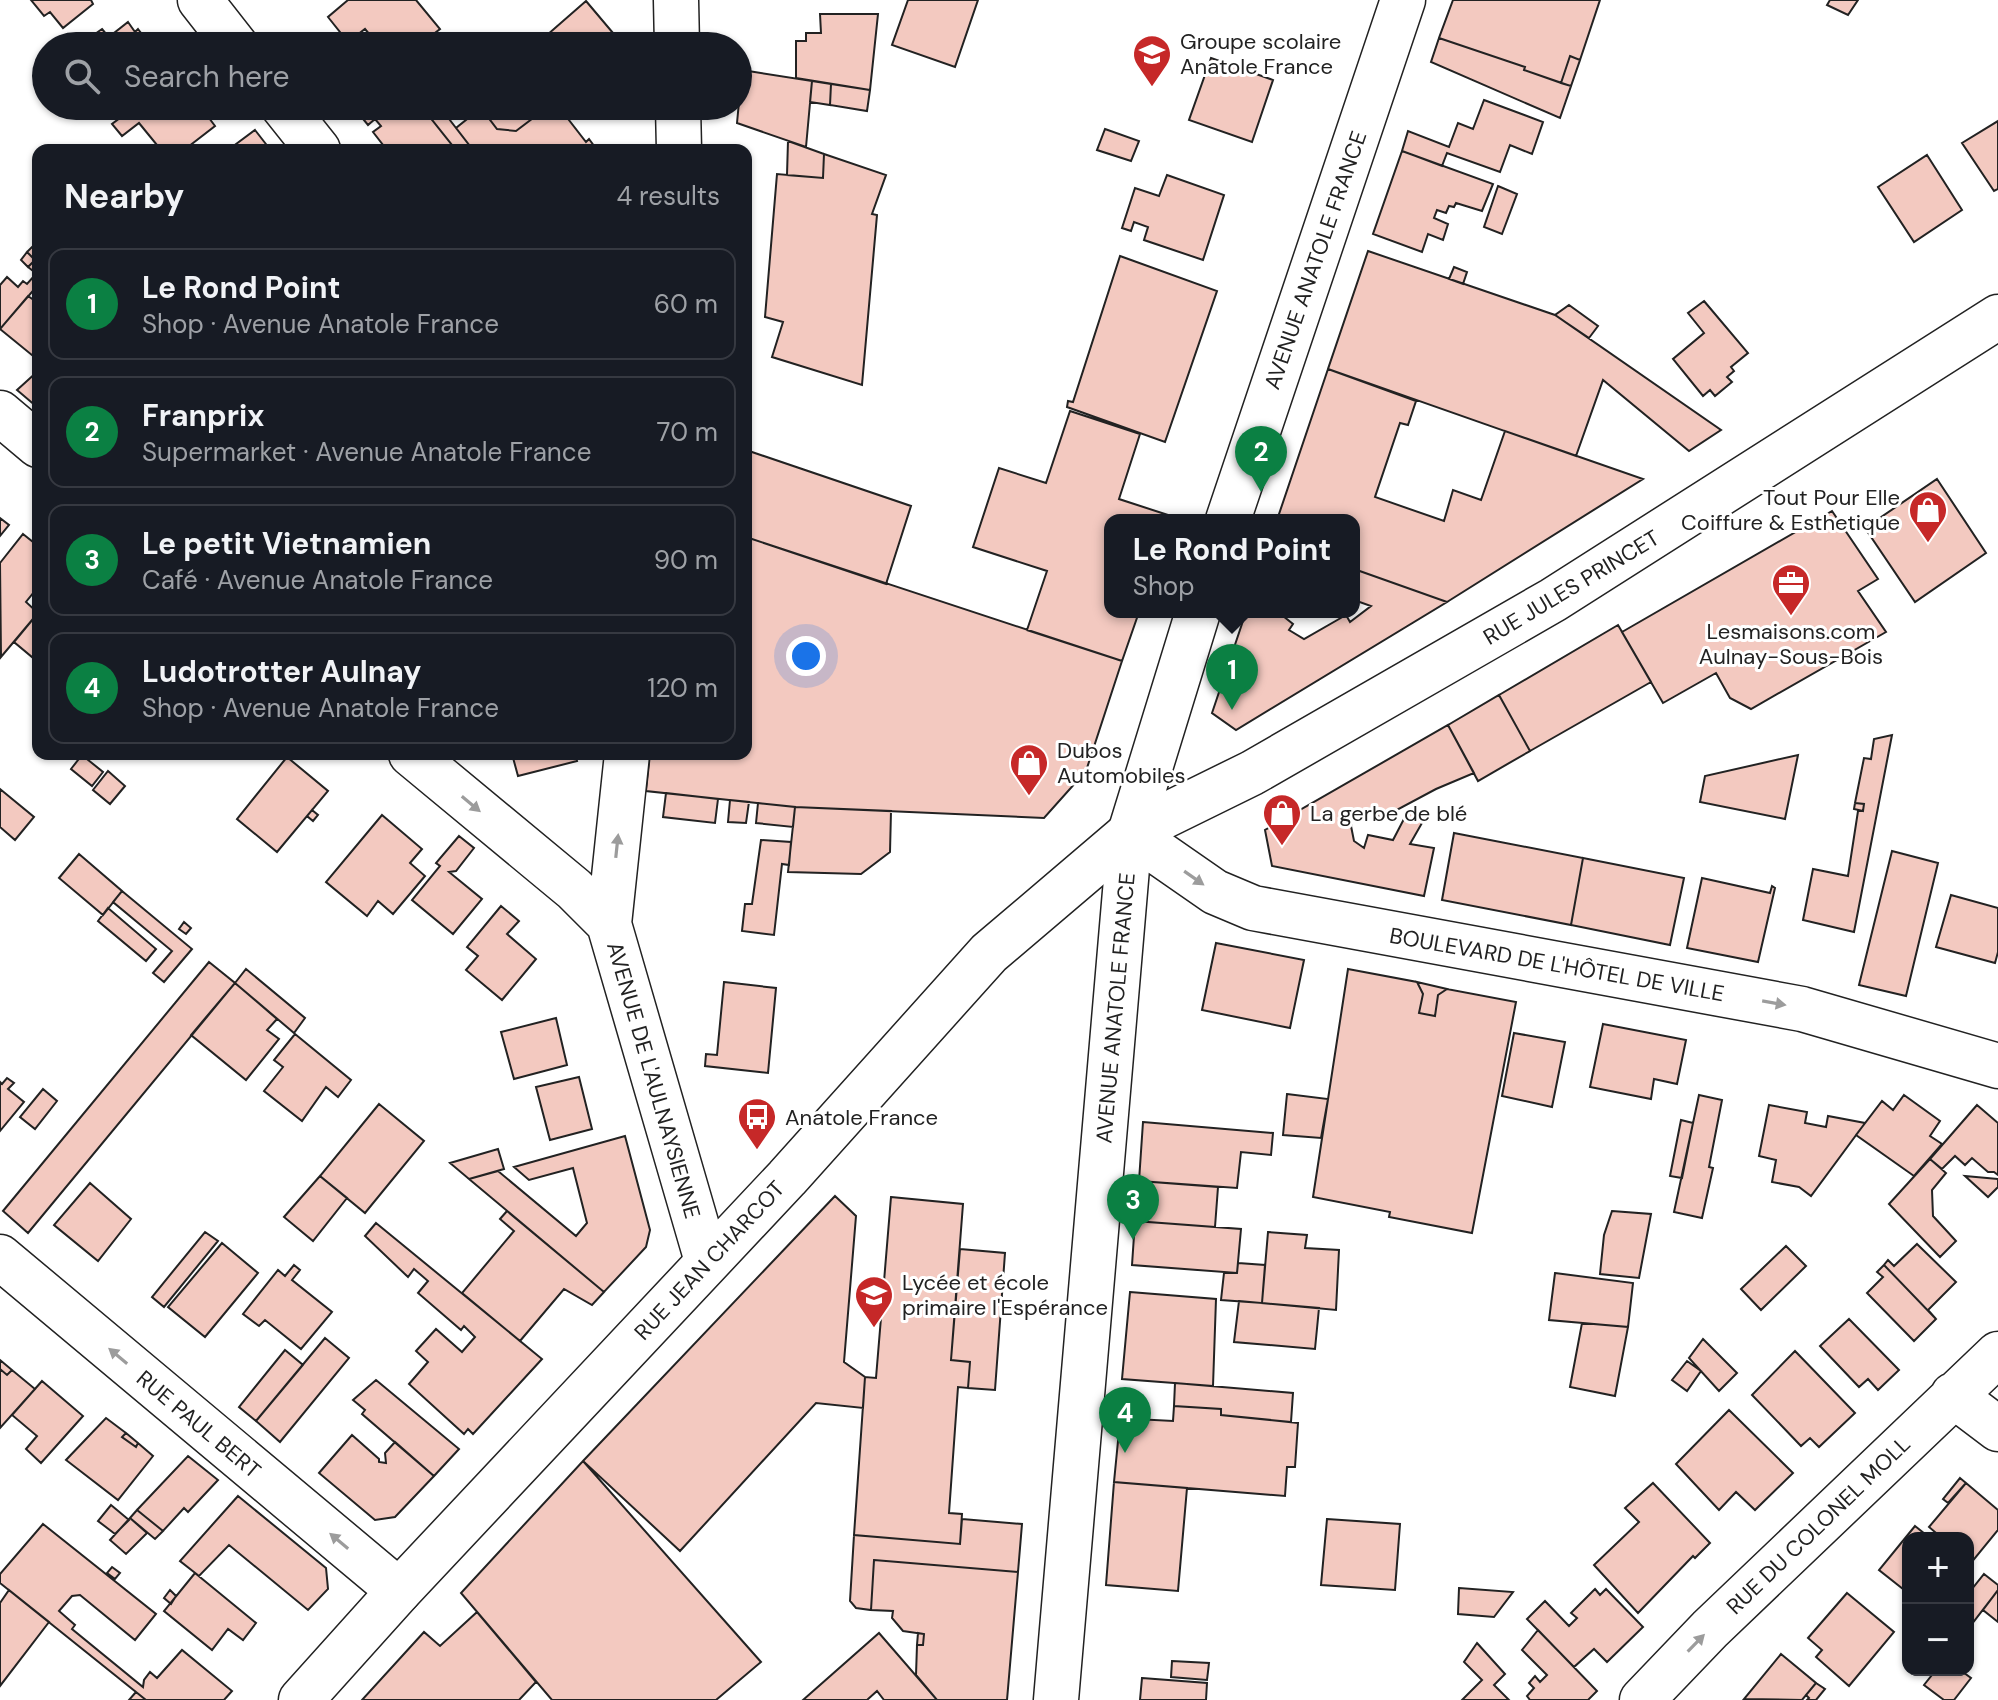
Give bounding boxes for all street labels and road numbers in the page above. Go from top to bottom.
street label: AVENUE ANATOLE FRANCE [1258,127,1373,393]
street label: RUE JULES PRINCET [1478,523,1665,652]
street label: AVENUE ANATOLE FRANCE [1089,872,1142,1145]
street label: BOULEVARD DE L'HÔTEL DE VILLE [1387,921,1727,1008]
street label: AVENUE DE L'AULNAYSIENNE [600,938,707,1222]
street label: RUE JEAN CHARCOT [628,1175,791,1346]
street label: RUE PAUL BERT [131,1364,267,1485]
street label: RUE DU COLONEL MOLL [1720,1430,1917,1621]

